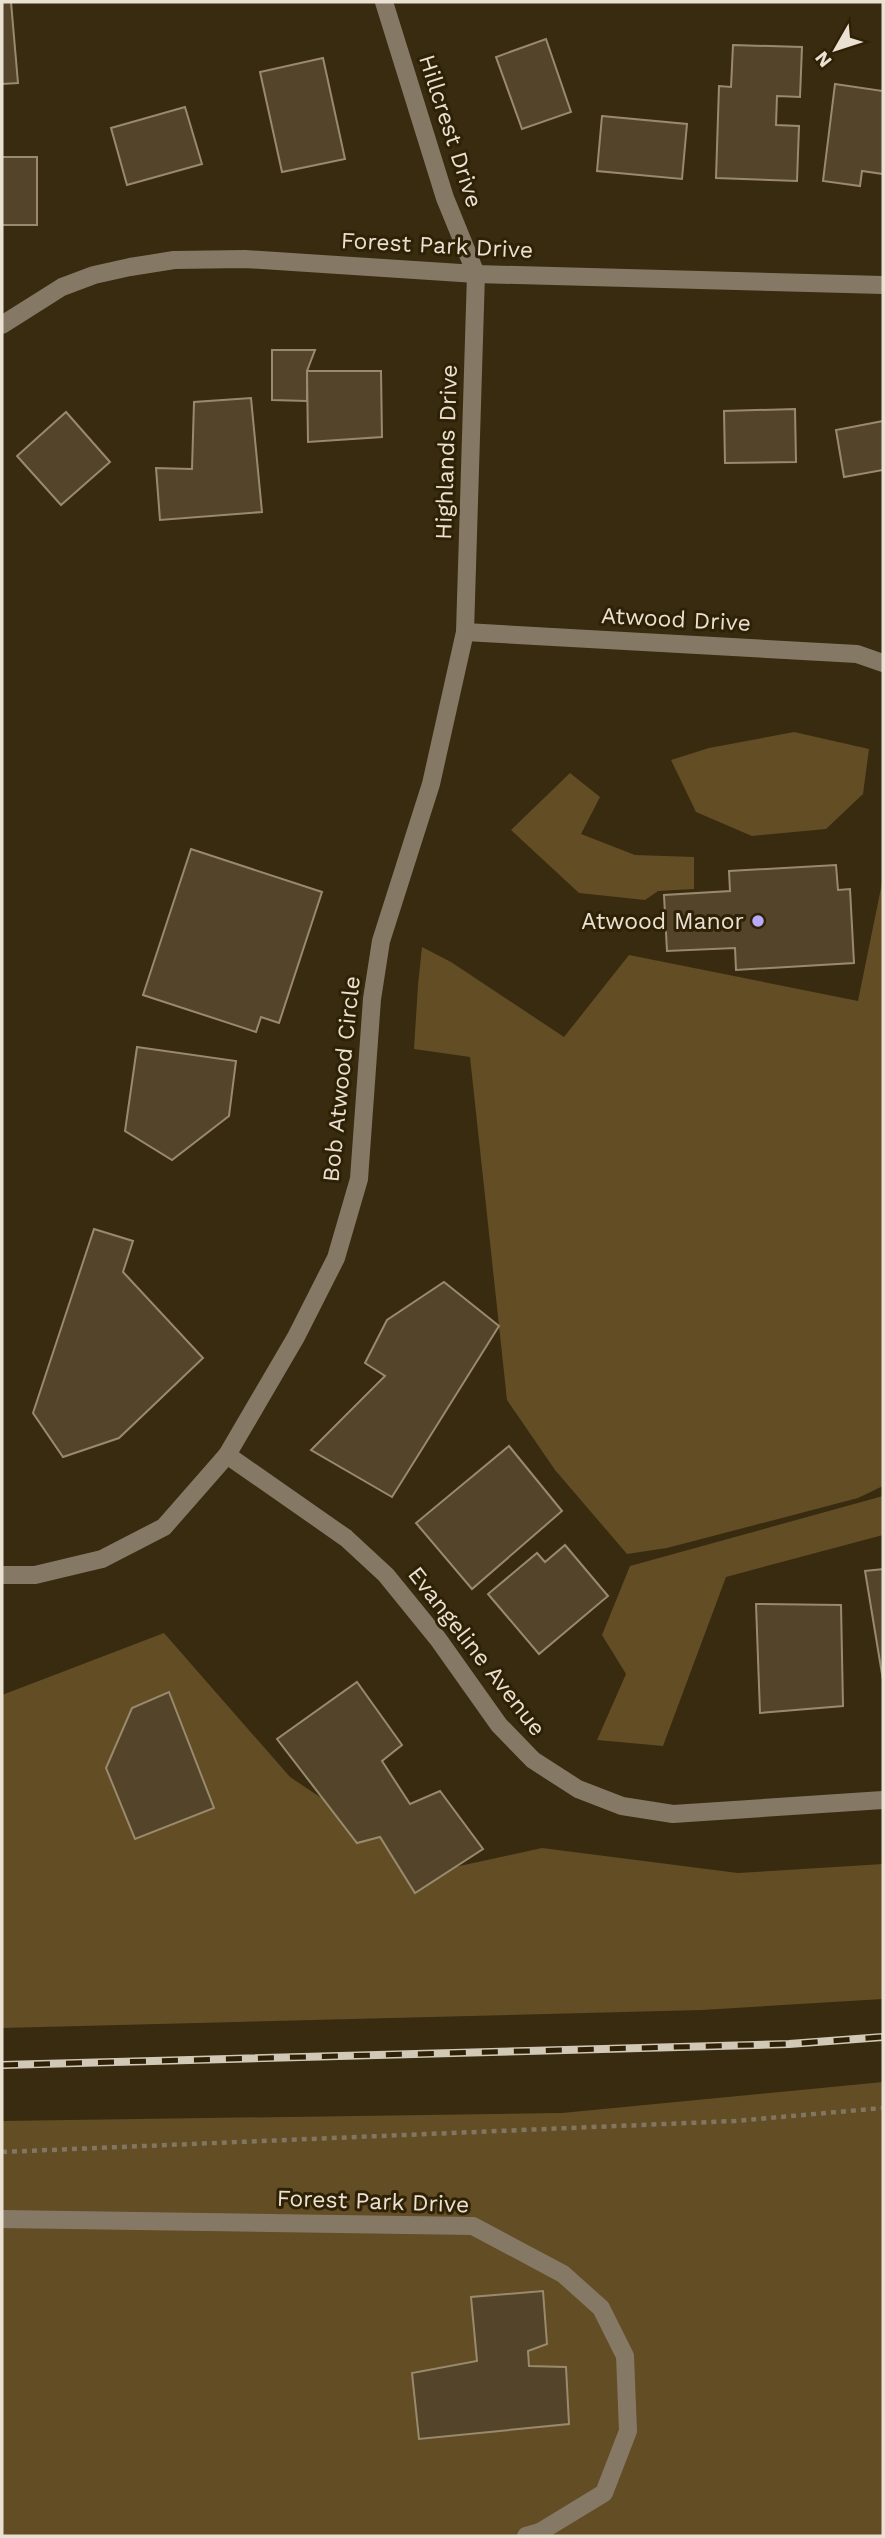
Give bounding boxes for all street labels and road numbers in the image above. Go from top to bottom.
street label: Hillcrest Drive [413,51,488,211]
street label: Forest Park Drive [340,227,534,264]
street label: Highlands Drive [430,364,463,540]
street label: Atwood Drive [600,602,752,637]
street label: Bob Atwood Circle [317,975,366,1183]
street label: Evangeline Avenue [402,1561,551,1741]
street label: Forest Park Drive [276,2185,470,2218]

